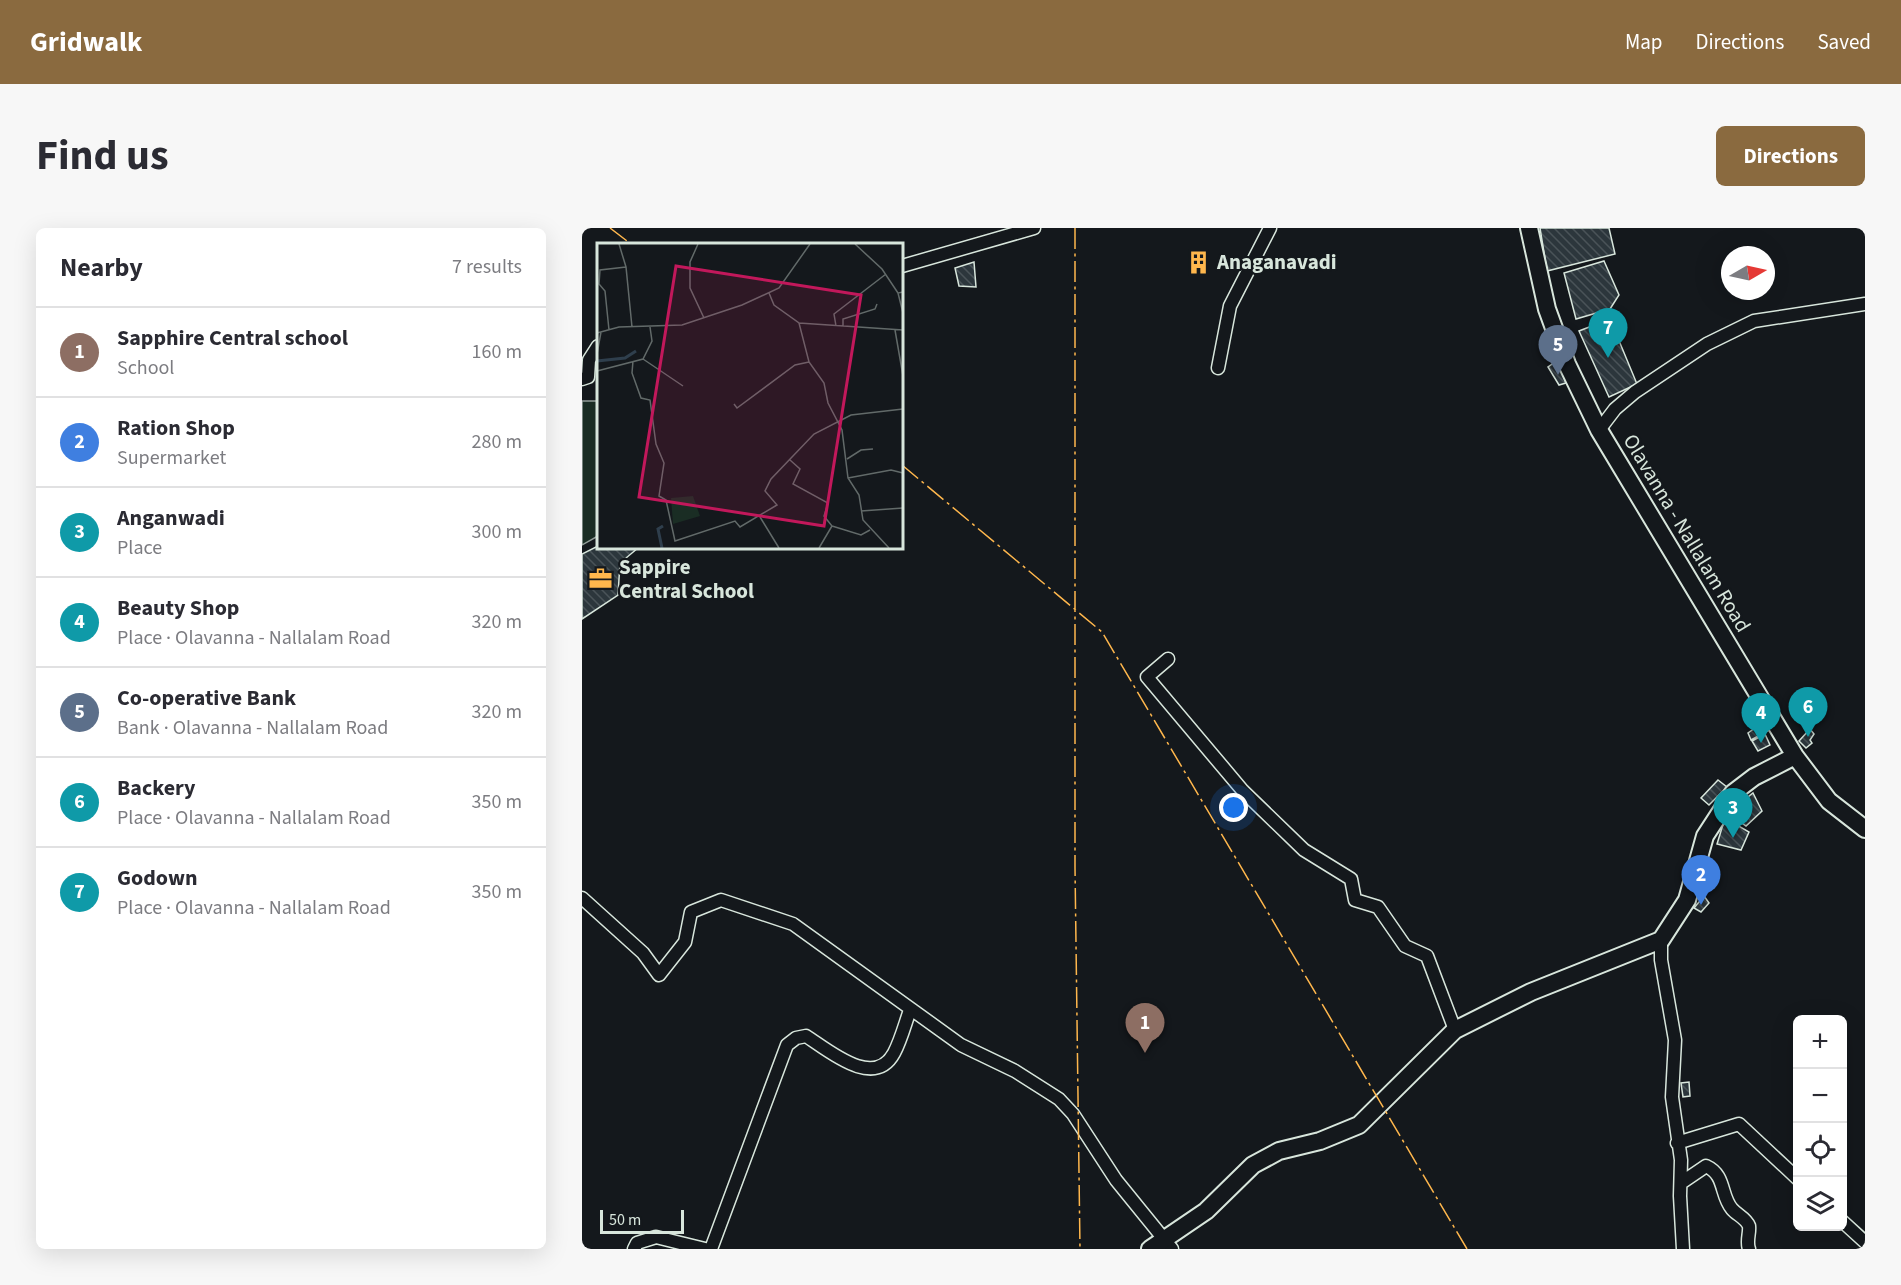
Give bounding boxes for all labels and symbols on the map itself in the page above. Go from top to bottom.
inset map [597,243,903,549]
north arrow [1721,246,1775,300]
place label: Anaganavadi [1216,247,1337,277]
building icon: Anaganavadi [1186,249,1212,275]
pin: 7 [1588,308,1628,358]
pin: 5 [1538,326,1578,375]
street label: Olavanna - Nallalam Road [1616,428,1758,638]
place label: Sappire Central School [619,552,754,606]
office icon: Sappire Central School [588,566,614,592]
pin: 6 [1788,688,1828,737]
pin: 4 [1742,694,1780,743]
pin: 3 [1714,788,1752,838]
your location [1219,793,1248,822]
pin: 2 [1682,856,1720,905]
pin: 1 [1126,1004,1164,1053]
scale bar [600,1207,684,1234]

